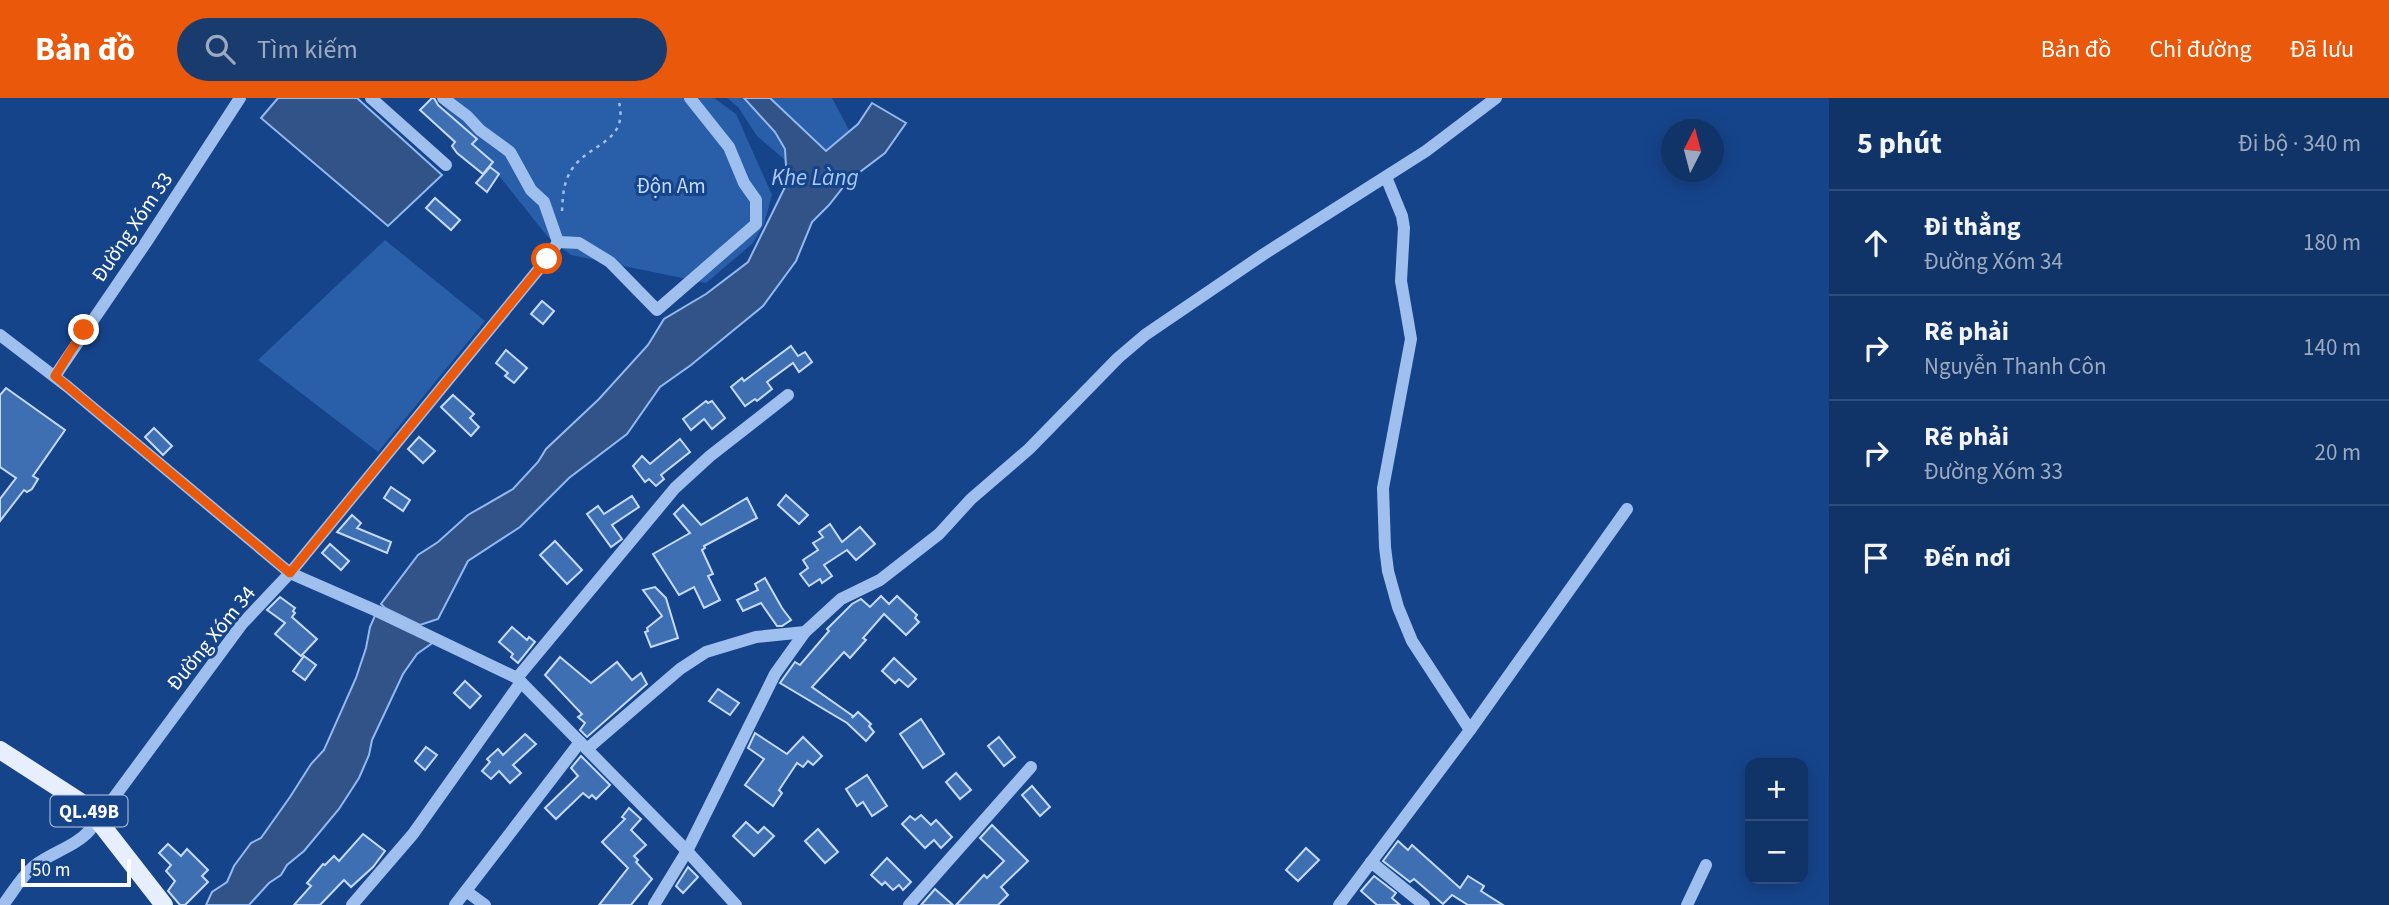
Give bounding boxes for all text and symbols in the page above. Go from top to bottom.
search box [177,18,667,81]
text: Bản đồ [35,26,135,73]
icon: search [201,30,239,68]
text: Tìm kiếm [257,31,358,68]
text: Bản đồ [2041,32,2111,67]
text: Chỉ đường [2149,32,2252,67]
text: Đã lưu [2290,32,2354,67]
north arrow [1661,119,1724,182]
text: 5 phút [1857,122,1942,165]
text: Đi bộ · 340 m [2238,127,2361,160]
water label: Khe Làng [771,161,859,194]
street label: Đường Xóm 33 [84,166,180,288]
park label: Độn Am [636,171,706,201]
text: Đi thẳng [1924,208,2021,245]
icon: ahead [1857,224,1895,262]
text: 180 m [2303,226,2361,259]
route start [531,243,562,274]
text: Đường Xóm 34 [1924,245,2063,278]
text: Rẽ phải [1924,313,2009,350]
route end [68,314,99,345]
icon: right [1857,329,1895,367]
text: 140 m [2303,331,2361,364]
text: Nguyễn Thanh Côn [1924,350,2107,383]
text: Rẽ phải [1924,418,2009,455]
icon: right [1857,434,1895,472]
text: 20 m [2314,436,2361,469]
text: Đường Xóm 33 [1924,455,2063,488]
icon: arrive [1857,539,1895,577]
text: Đến nơi [1924,539,2011,576]
street label: Đường Xóm 34 [159,579,263,697]
map controls [1745,758,1808,884]
button: + [1745,758,1808,821]
road number: QL.49B [50,796,128,826]
button: − [1745,821,1808,884]
scale bar [21,856,131,888]
text: 50 m [32,857,70,884]

